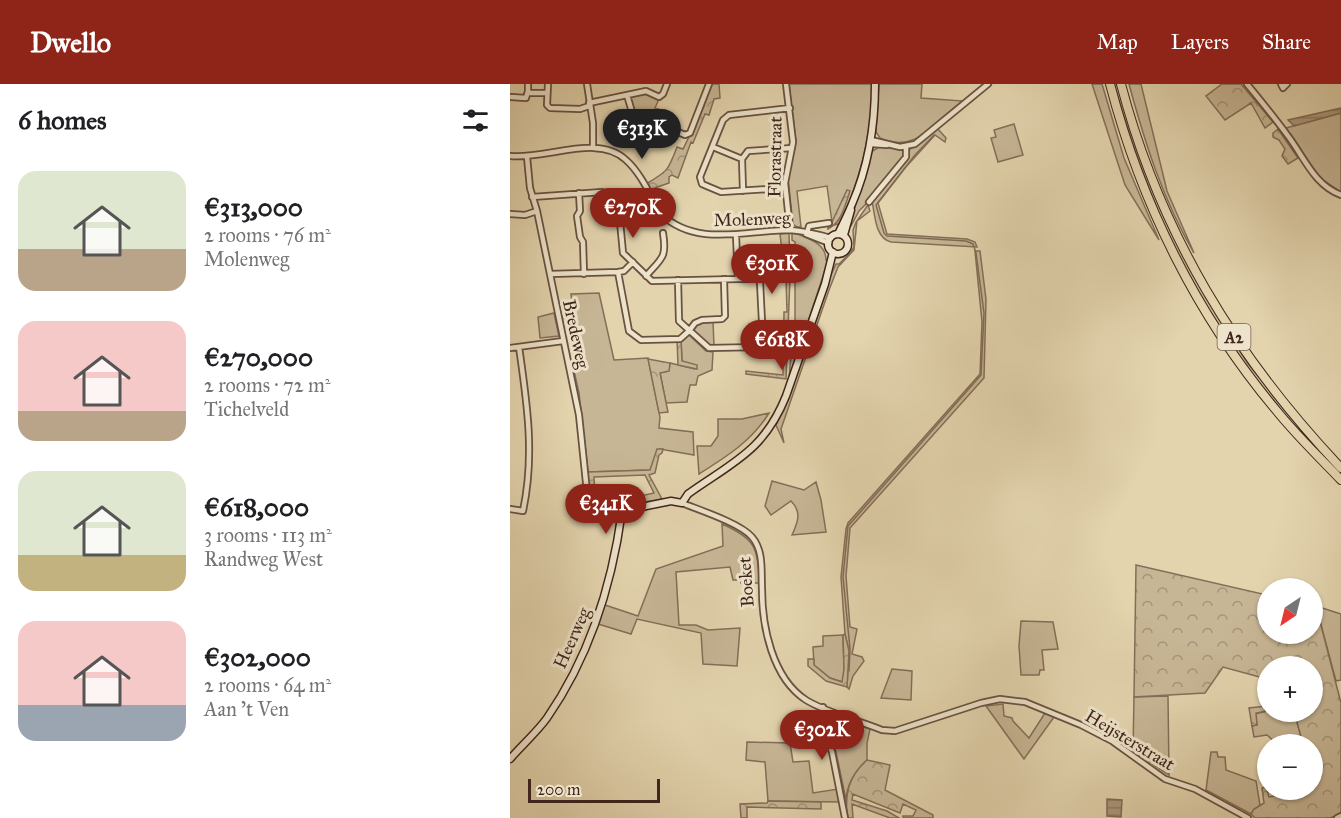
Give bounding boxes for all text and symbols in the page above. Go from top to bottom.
text: Dwello [30,25,111,60]
text: Map [1097,29,1138,55]
text: Layers [1171,29,1229,55]
text: Share [1262,29,1311,55]
text: 6 homes [18,104,107,136]
icon: filters [459,104,492,137]
pin: €313K [600,109,684,160]
text: €313K [617,116,667,140]
street label: Florastraat [763,116,787,198]
pin: €270K [591,188,675,239]
text: €313,000 [204,191,303,223]
icon: home [66,195,138,267]
text: €270K [604,195,662,219]
street label: Molenweg [713,207,791,232]
text: 2 rooms · 76 m² [204,223,331,247]
pin: €301K [730,244,814,295]
text: Molenweg [204,247,289,271]
text: €301K [745,251,799,275]
street label: Bredeweg [557,297,594,371]
pin: €618K [740,320,824,371]
road number: A2 [1218,324,1250,350]
text: €618K [755,327,810,351]
text: €270,000 [204,341,313,373]
icon: home [66,345,138,417]
text: 2 rooms · 72 m² [204,373,331,397]
text: Tichelveld [204,397,289,421]
pin: €341K [564,484,648,535]
text: €618,000 [204,491,309,523]
text: €341K [579,491,633,515]
icon: home [66,495,138,567]
text: 3 rooms · 113 m² [204,523,332,547]
text: Randweg West [204,547,323,571]
street label: Boeket [733,555,759,608]
north arrow [1257,578,1323,644]
map controls [1257,578,1323,800]
street label: Heerweg [549,603,596,672]
text: €302,000 [204,641,311,673]
icon: home [66,645,138,717]
button: + [1257,656,1323,722]
text: 2 rooms · 64 m² [204,673,331,697]
text: Aan 't Ven [204,697,289,721]
street label: Heijsterstraat [1081,705,1179,776]
pin: €302K [780,710,864,761]
text: €302K [794,717,850,741]
button: − [1257,734,1323,800]
scale bar [528,776,660,804]
text: 200 m [537,780,580,799]

